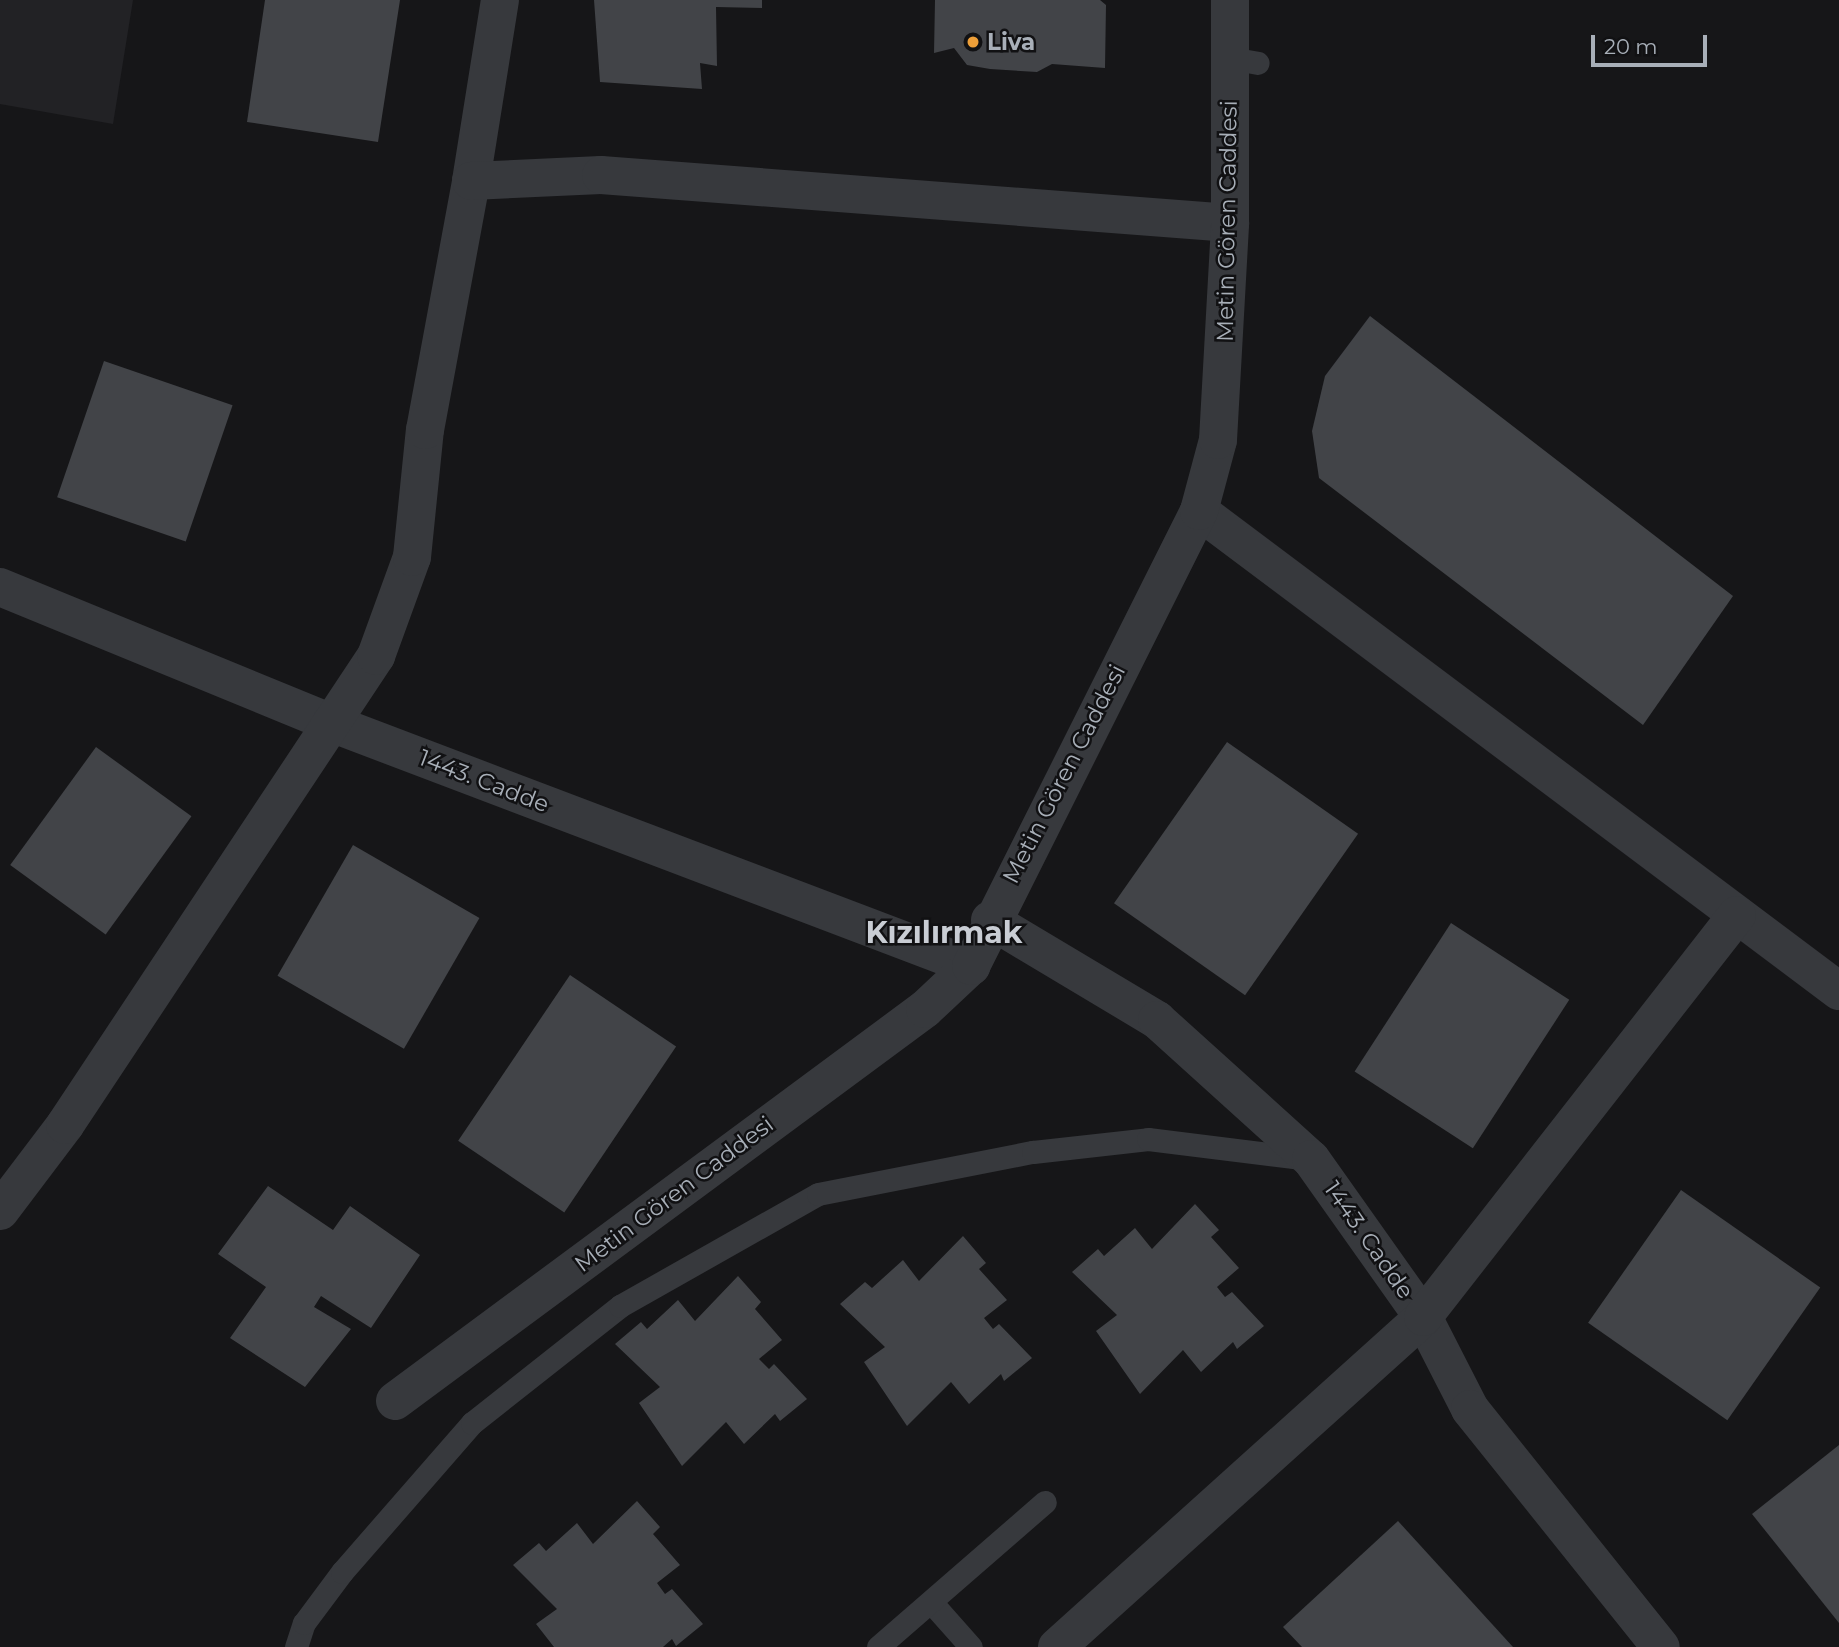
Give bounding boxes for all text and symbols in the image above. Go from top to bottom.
scale bar [1594,21,1710,65]
place label: Liva [987,28,1035,56]
marker: Liva [965,34,981,50]
text: 20 m [1604,34,1658,59]
street label: Metin Gören Caddesi [1211,100,1243,342]
street label: Metin Gören Caddesi [997,660,1131,888]
street label: 1443. Cadde [415,744,553,818]
district label: Kızılırmak [866,915,1022,951]
street label: Metin Gören Caddesi [569,1110,779,1278]
street label: 1443. Cadde [1318,1176,1420,1304]

